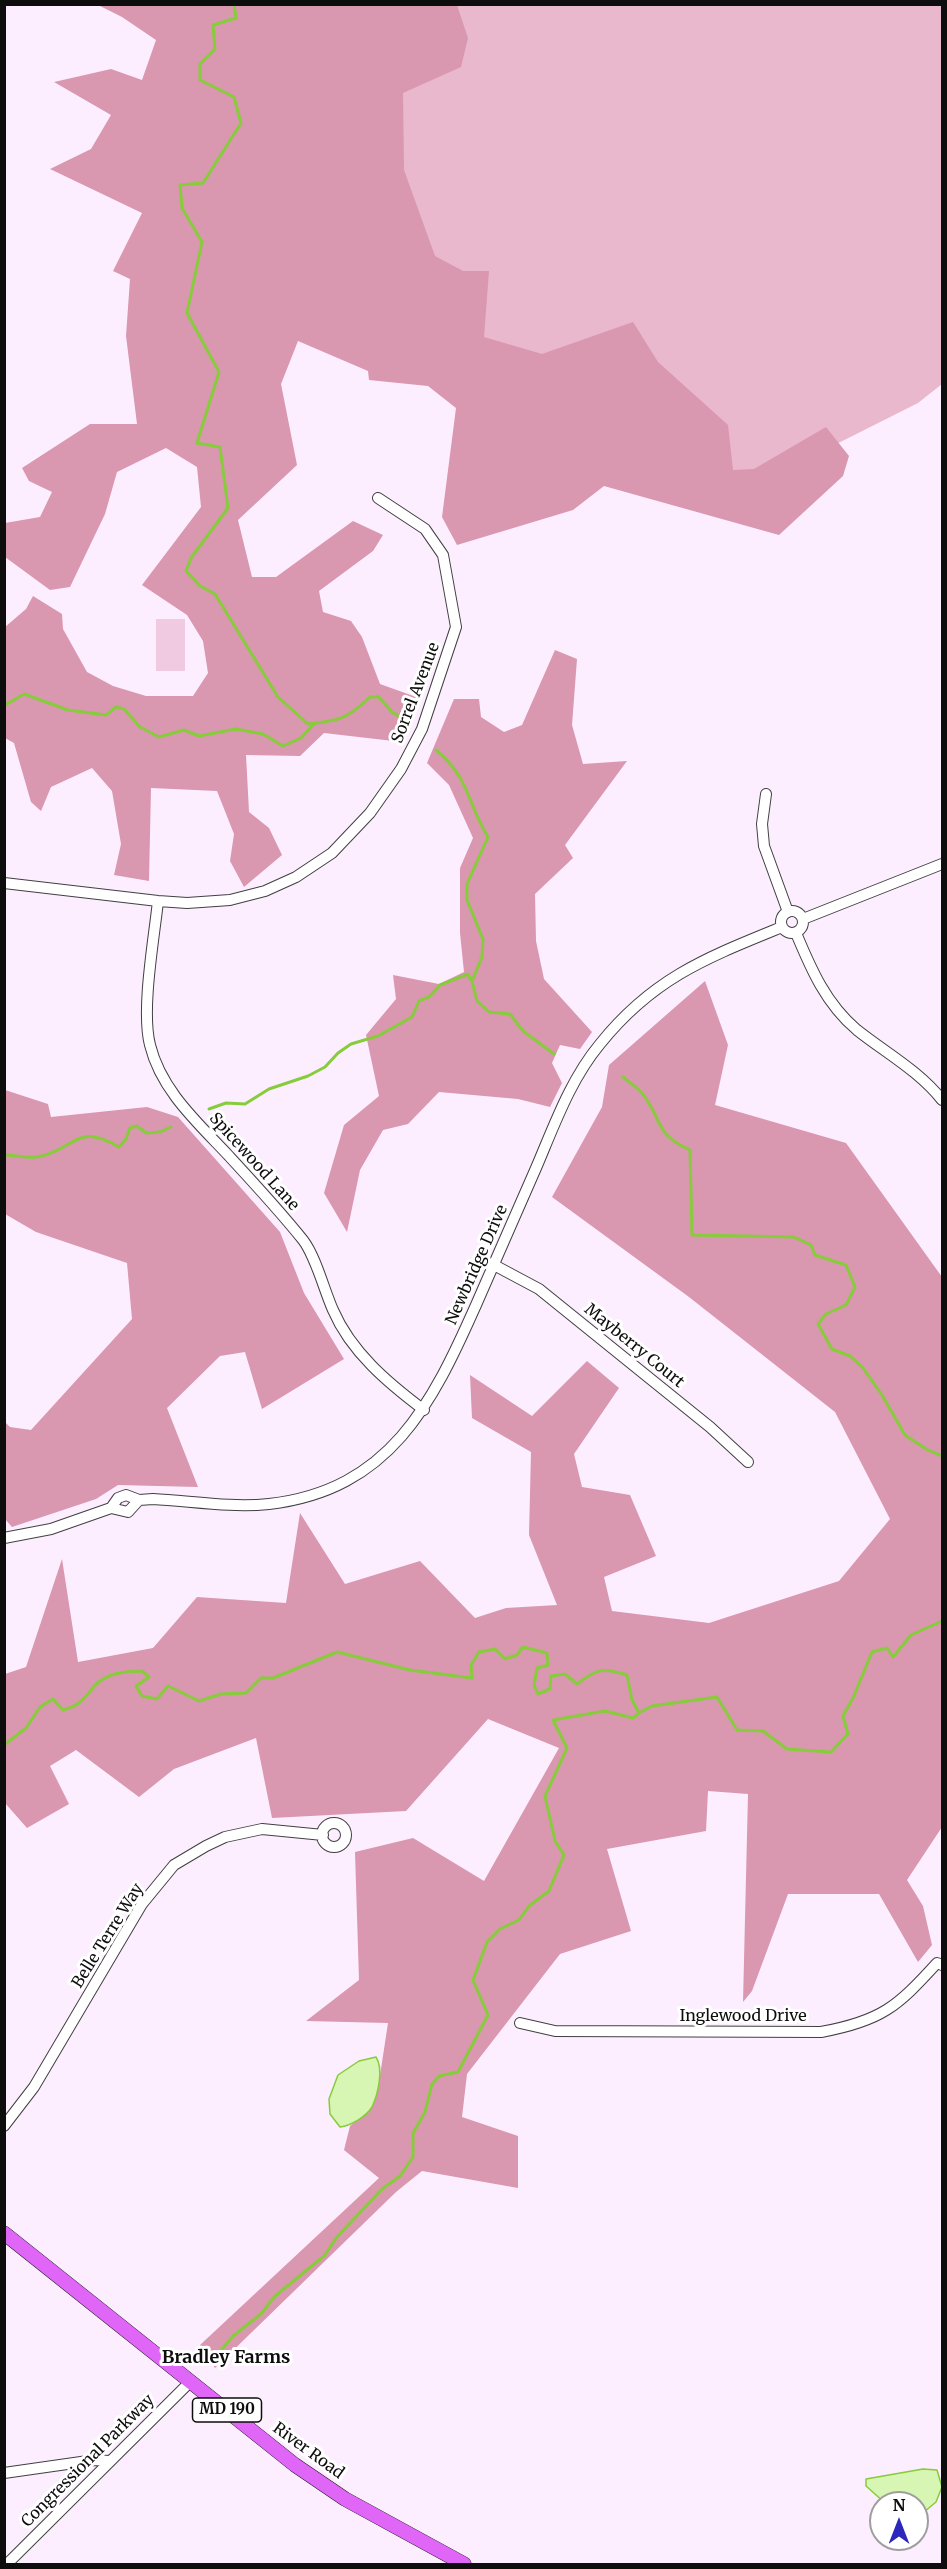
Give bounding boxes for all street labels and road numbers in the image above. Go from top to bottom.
street label: Sorrel Avenue [388,640,444,746]
street label: Spicewood Lane [205,1109,303,1215]
street label: Newbridge Drive [442,1202,512,1328]
street label: Mayberry Court [580,1300,688,1392]
street label: Belle Terre Way [68,1880,148,1992]
street label: Inglewood Drive [679,2006,807,2026]
street label: Congressional Parkway [18,2391,158,2531]
road number: MD 190 [192,2398,262,2422]
street label: River Road [269,2419,347,2483]

